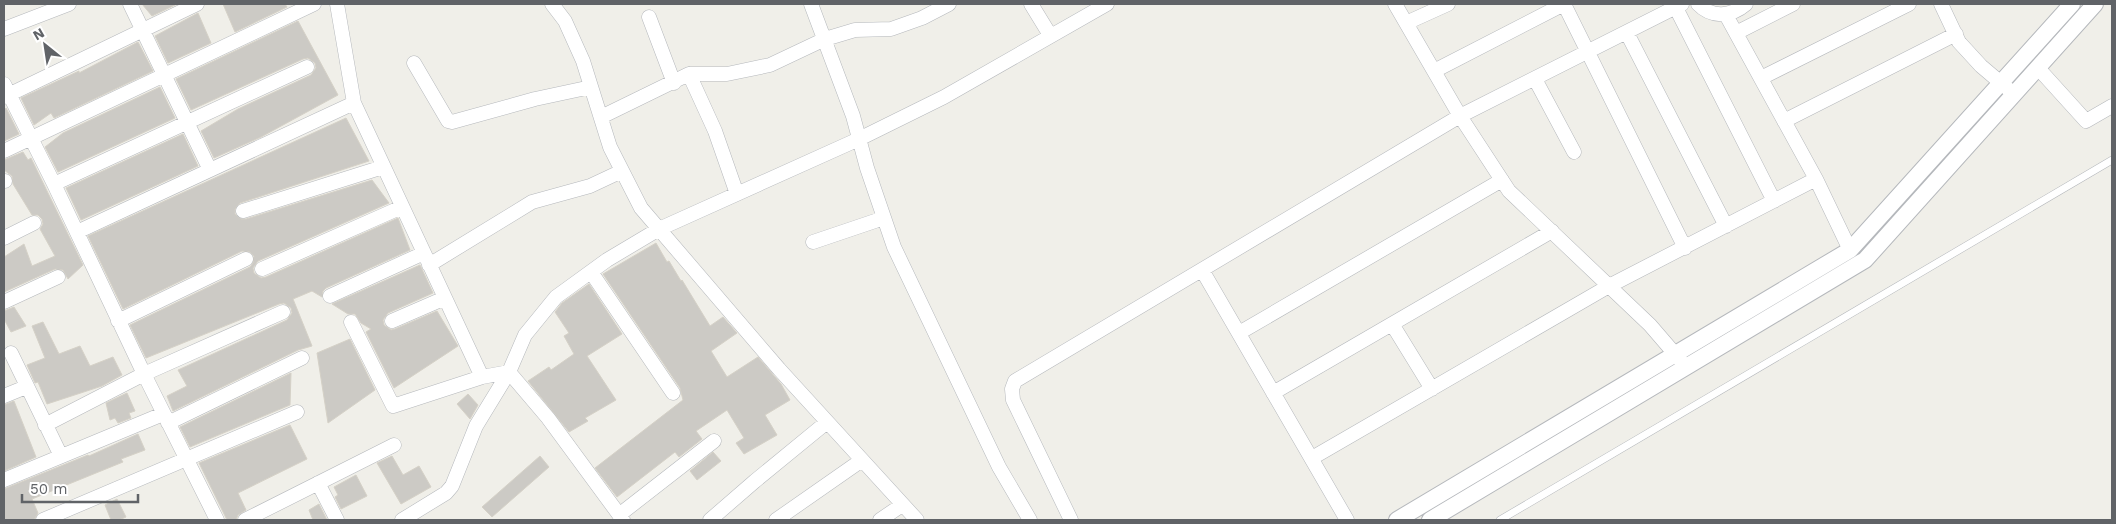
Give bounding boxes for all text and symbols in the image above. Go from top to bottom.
north arrow [20,20,70,70]
text: N [30,24,47,43]
scale bar [22,472,139,504]
text: 50 m [30,480,67,498]

